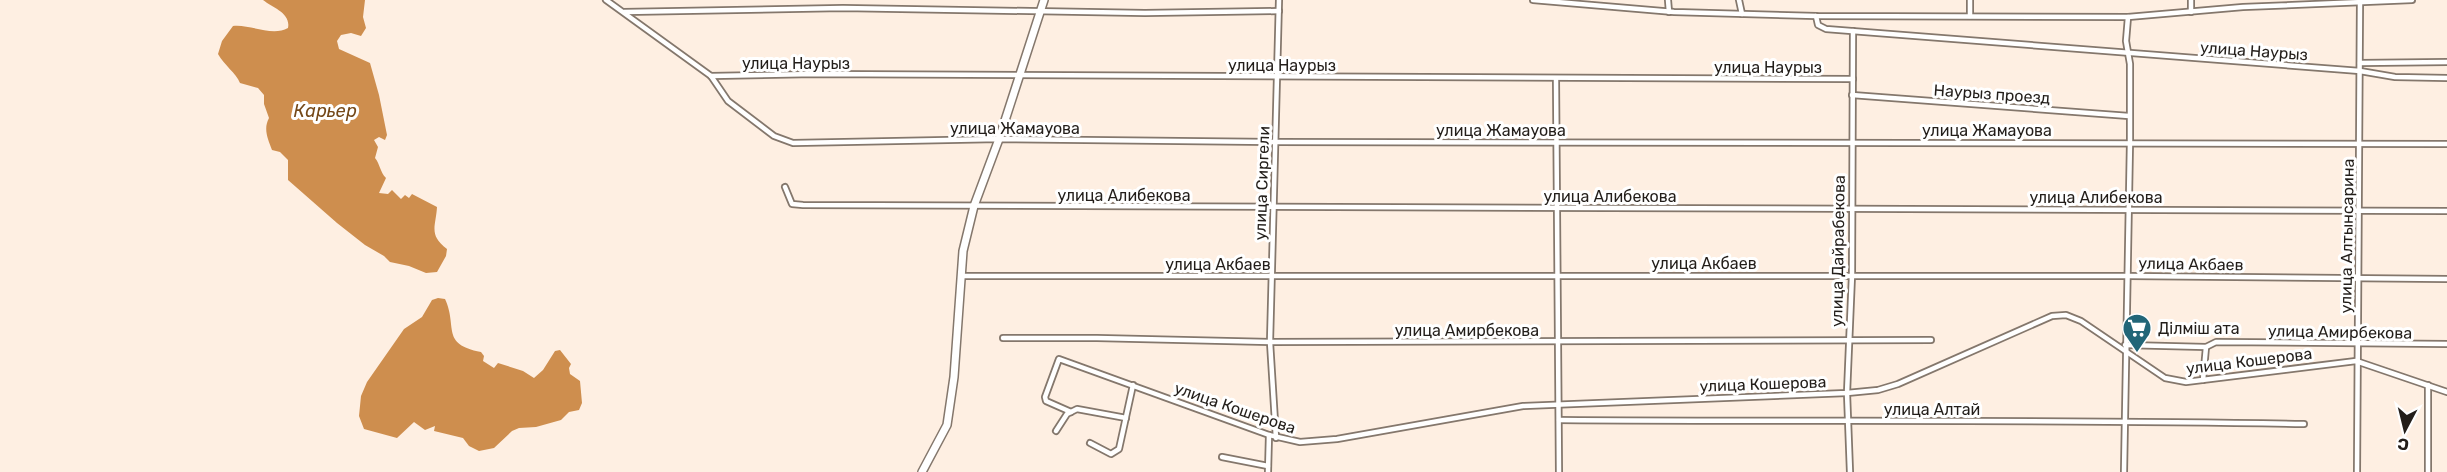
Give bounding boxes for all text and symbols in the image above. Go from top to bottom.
street label: улица Наурыз [2199,38,2309,64]
street label: улица Наурыз [742,54,850,73]
street label: улица Наурыз [1228,56,1336,75]
street label: улица Наурыз [1714,58,1822,77]
street label: Наурыз проезд [1933,80,2051,108]
water label: Карьер [294,100,357,122]
street label: улица Жамауова [950,119,1080,138]
street label: улица Жамауова [1436,121,1566,140]
street label: улица Жамауова [1922,121,2052,140]
street label: улица Сиргели [1251,125,1273,241]
street label: улица Алтынсарина [2336,158,2358,314]
street label: улица Дайрабекова [1827,175,1849,327]
street label: улица Алибекова [1057,186,1191,205]
street label: улица Алибекова [1543,187,1677,206]
street label: улица Алибекова [2029,188,2163,207]
street label: улица Акбаев [1651,254,1757,273]
street label: улица Акбаев [2138,254,2244,274]
street label: улица Акбаев [1165,255,1271,274]
supermarket icon: Ділміш ата [2121,312,2153,354]
place label: Ділміш ата [2158,319,2240,338]
street label: улица Амирбекова [1395,321,1539,340]
street label: улица Амирбекова [2268,321,2412,343]
street label: улица Кошерова [2185,344,2313,378]
street label: улица Кошерова [1699,372,1827,396]
street label: улица Кошерова [1172,378,1298,438]
street label: улица Алтай [1884,400,1980,419]
north arrow [2375,400,2435,460]
text: С [2396,434,2410,455]

